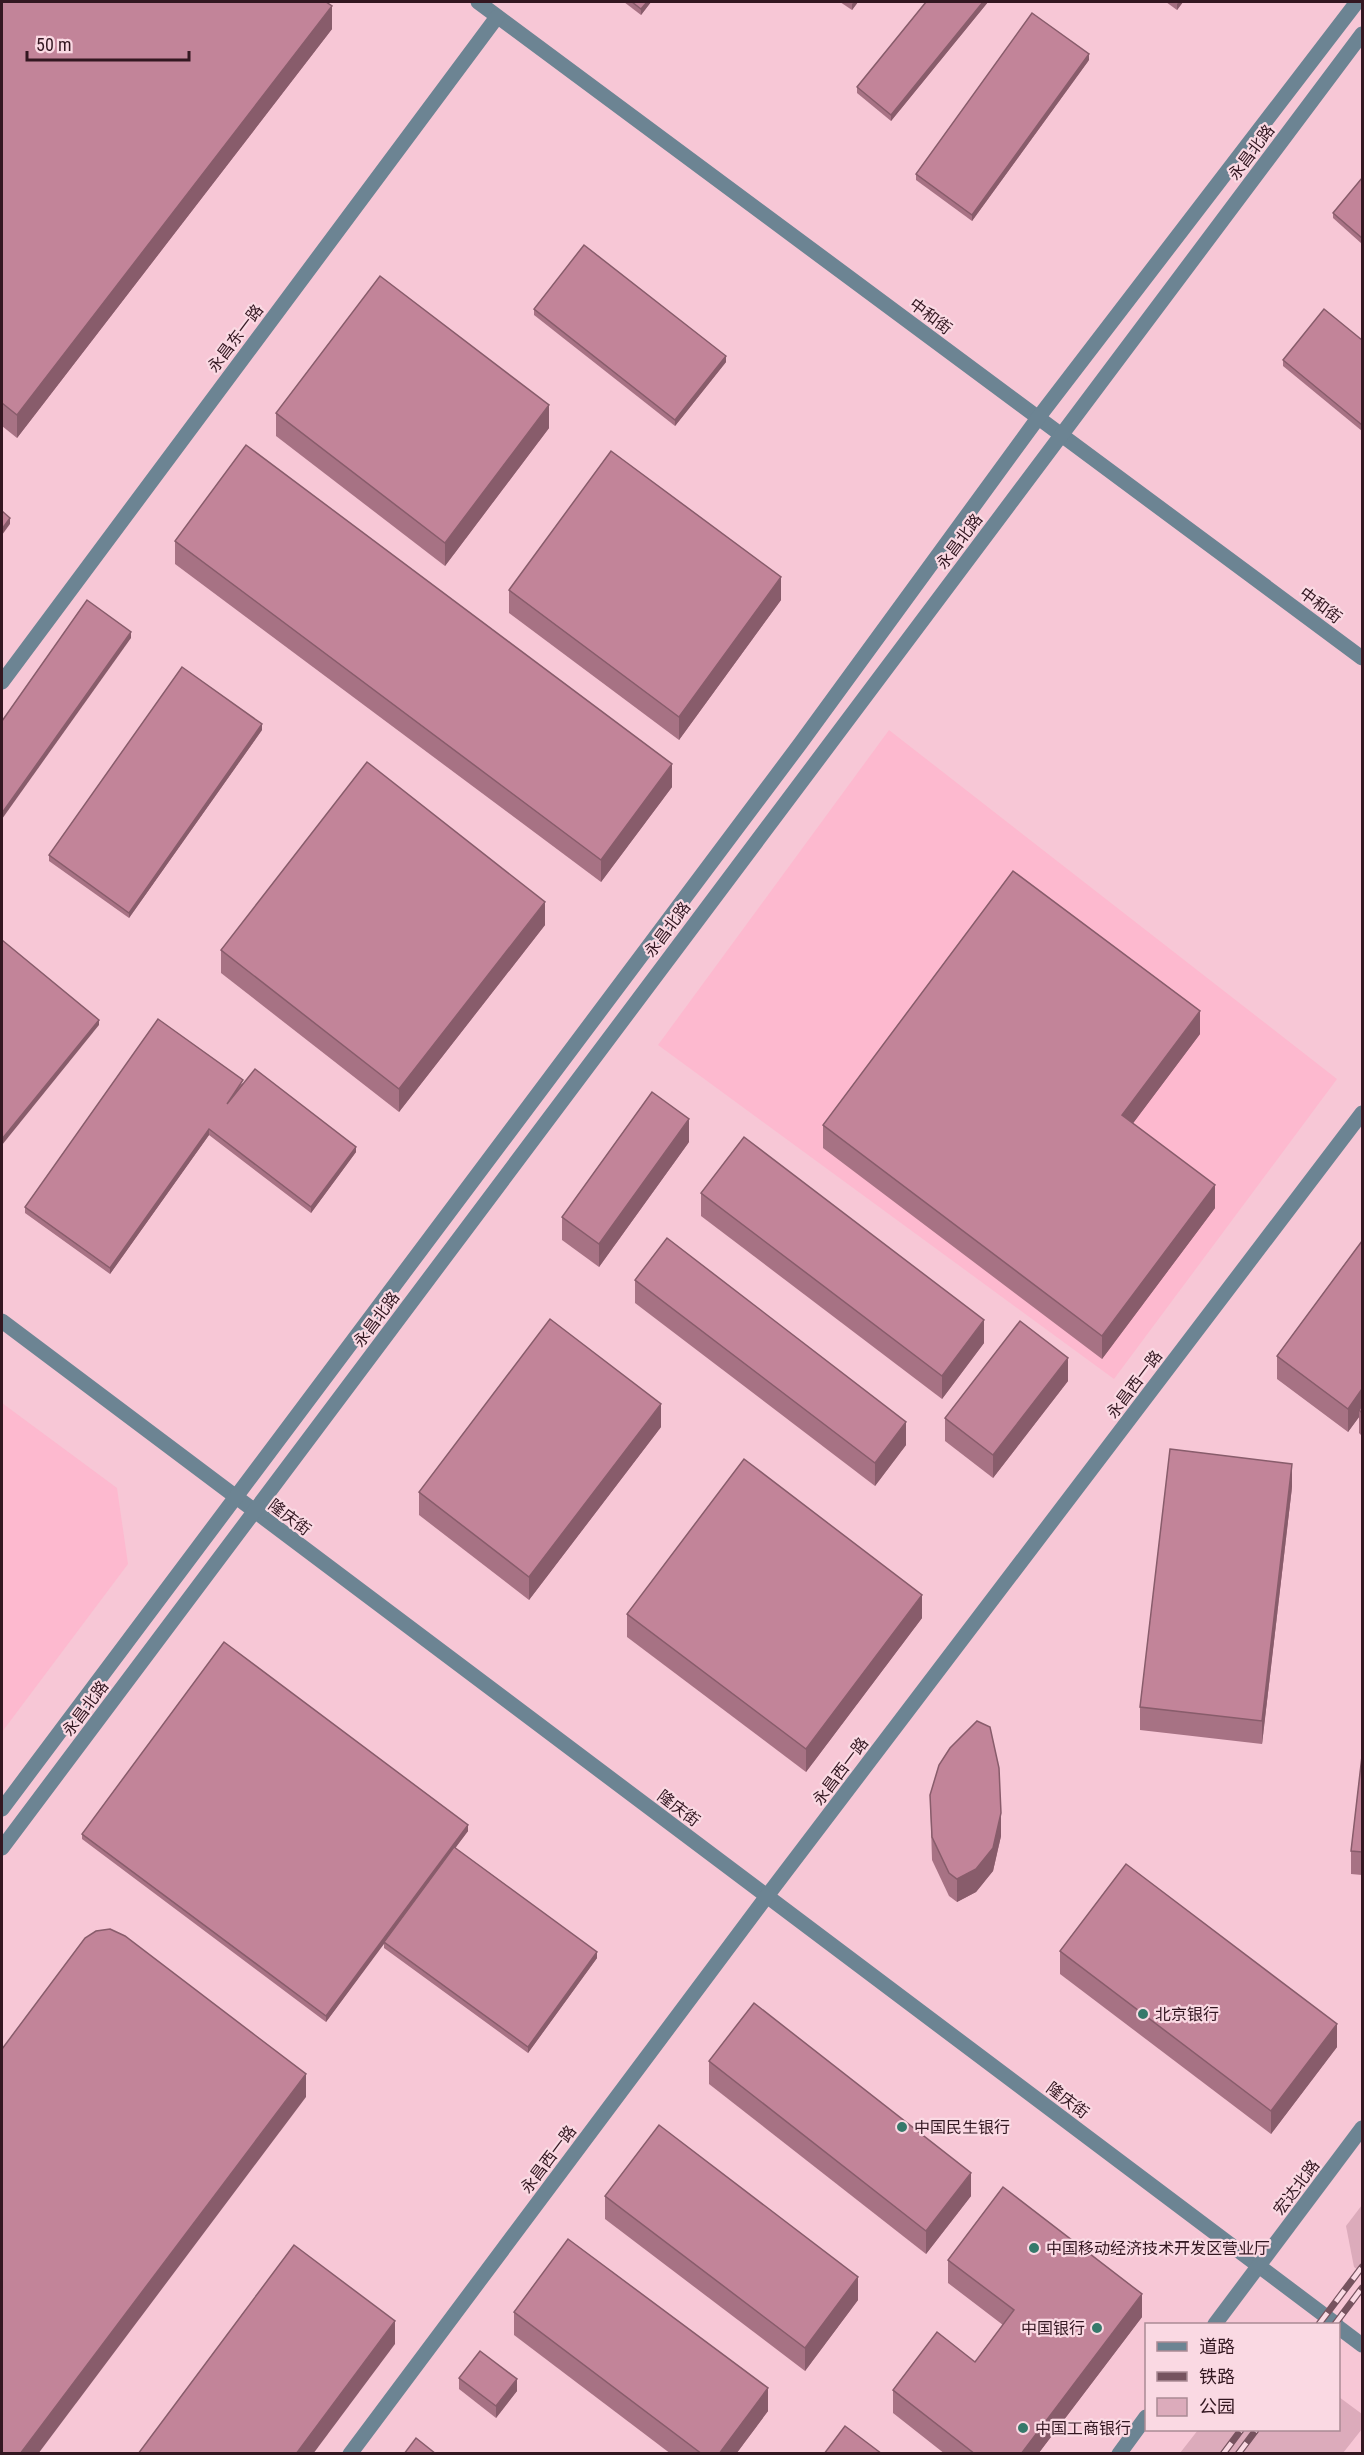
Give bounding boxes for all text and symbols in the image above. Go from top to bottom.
scale bar [27,24,189,62]
text: 50 m [36,34,71,55]
street label: 永昌北路 [1225,121,1278,184]
street label: 中和街 [906,294,956,338]
street label: 永昌东一路 [204,301,267,376]
street label: 永昌北路 [933,510,986,573]
street label: 中和街 [1296,583,1346,627]
street label: 永昌北路 [641,898,694,961]
street label: 永昌北路 [350,1288,403,1351]
street label: 永昌西一路 [1103,1347,1166,1422]
street label: 隆庆街 [265,1495,315,1539]
street label: 永昌北路 [59,1677,112,1740]
street label: 永昌西一路 [809,1734,872,1809]
street label: 隆庆街 [654,1786,704,1830]
place label: 北京银行 [1155,2005,1219,2024]
marker: 北京银行 [1136,2007,1150,2021]
street label: 隆庆街 [1043,2078,1093,2122]
place label: 中国民生银行 [914,2118,1010,2137]
marker: 中国民生银行 [895,2120,909,2134]
street label: 永昌西一路 [517,2122,580,2197]
street label: 宏达北路 [1270,2156,1323,2219]
place label: 中国移动经济技术开发区营业厅 [1046,2239,1270,2258]
marker: 中国移动经济技术开发区营业厅 [1027,2241,1041,2255]
place label: 中国银行 [1021,2319,1085,2338]
marker: 中国银行 [1090,2321,1104,2335]
legend [1145,2323,1340,2431]
text: 道路 [1199,2336,1235,2357]
text: 铁路 [1199,2366,1235,2387]
text: 公园 [1199,2396,1235,2417]
place label: 中国工商银行 [1035,2419,1131,2438]
marker: 中国工商银行 [1016,2421,1030,2435]

